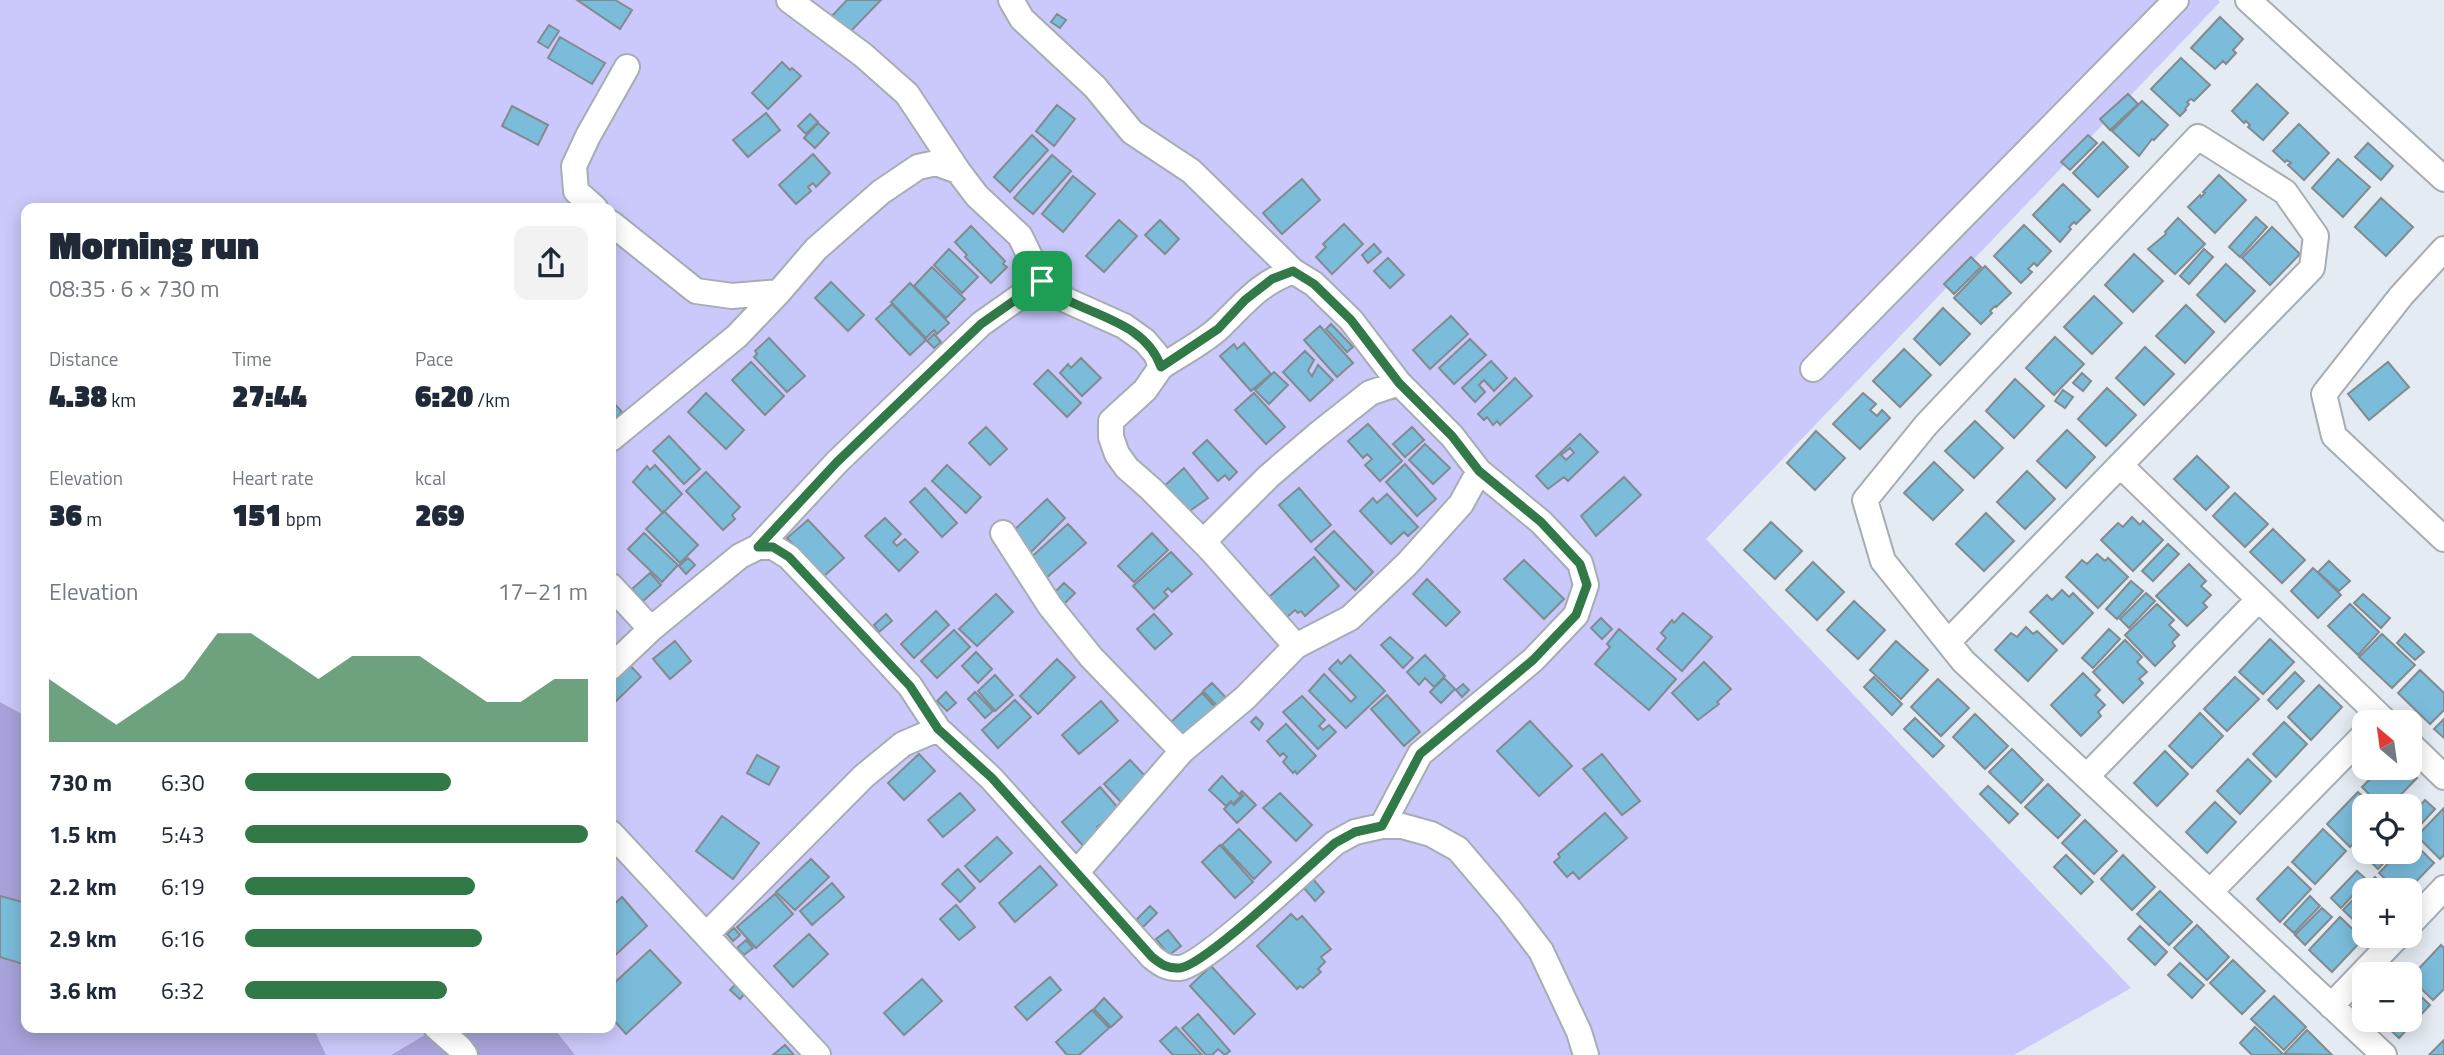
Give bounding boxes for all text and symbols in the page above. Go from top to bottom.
text: Morning run [49,216,259,274]
button: share [514,226,588,300]
pin [1012,251,1072,311]
icon: arrive [1023,262,1061,300]
text: 08:35 · 6 × 730 m [49,271,219,306]
text: Distance [49,344,118,373]
text: Time [232,344,272,373]
text: Pace [415,344,453,373]
text: 4.38 [49,373,107,419]
text: 27:44 [232,373,307,419]
text: 6:20 [415,373,473,419]
text: km [107,385,136,414]
text: /km [473,385,510,414]
text: Elevation [49,463,123,492]
text: Heart rate [232,463,314,492]
text: kcal [415,463,446,492]
text: 36 [49,492,82,538]
text: 151 [232,492,282,538]
text: 269 [415,492,465,538]
text: m [82,504,102,533]
text: bpm [282,504,322,533]
text: Elevation [49,574,138,609]
text: 17–21 m [498,574,588,609]
north arrow [2352,710,2422,780]
map controls [2352,710,2422,1032]
text: 730 m [49,765,112,800]
text: 6:30 [161,765,205,800]
button: locate [2352,794,2422,864]
text: 1.5 km [49,817,117,852]
text: 5:43 [161,817,205,852]
text: 2.2 km [49,869,117,904]
text: 6:19 [161,869,205,904]
button: + [2352,878,2422,948]
text: 2.9 km [49,921,117,956]
text: 6:16 [161,921,205,956]
button: − [2352,962,2422,1032]
text: 3.6 km [49,973,117,1008]
text: 6:32 [161,973,205,1008]

